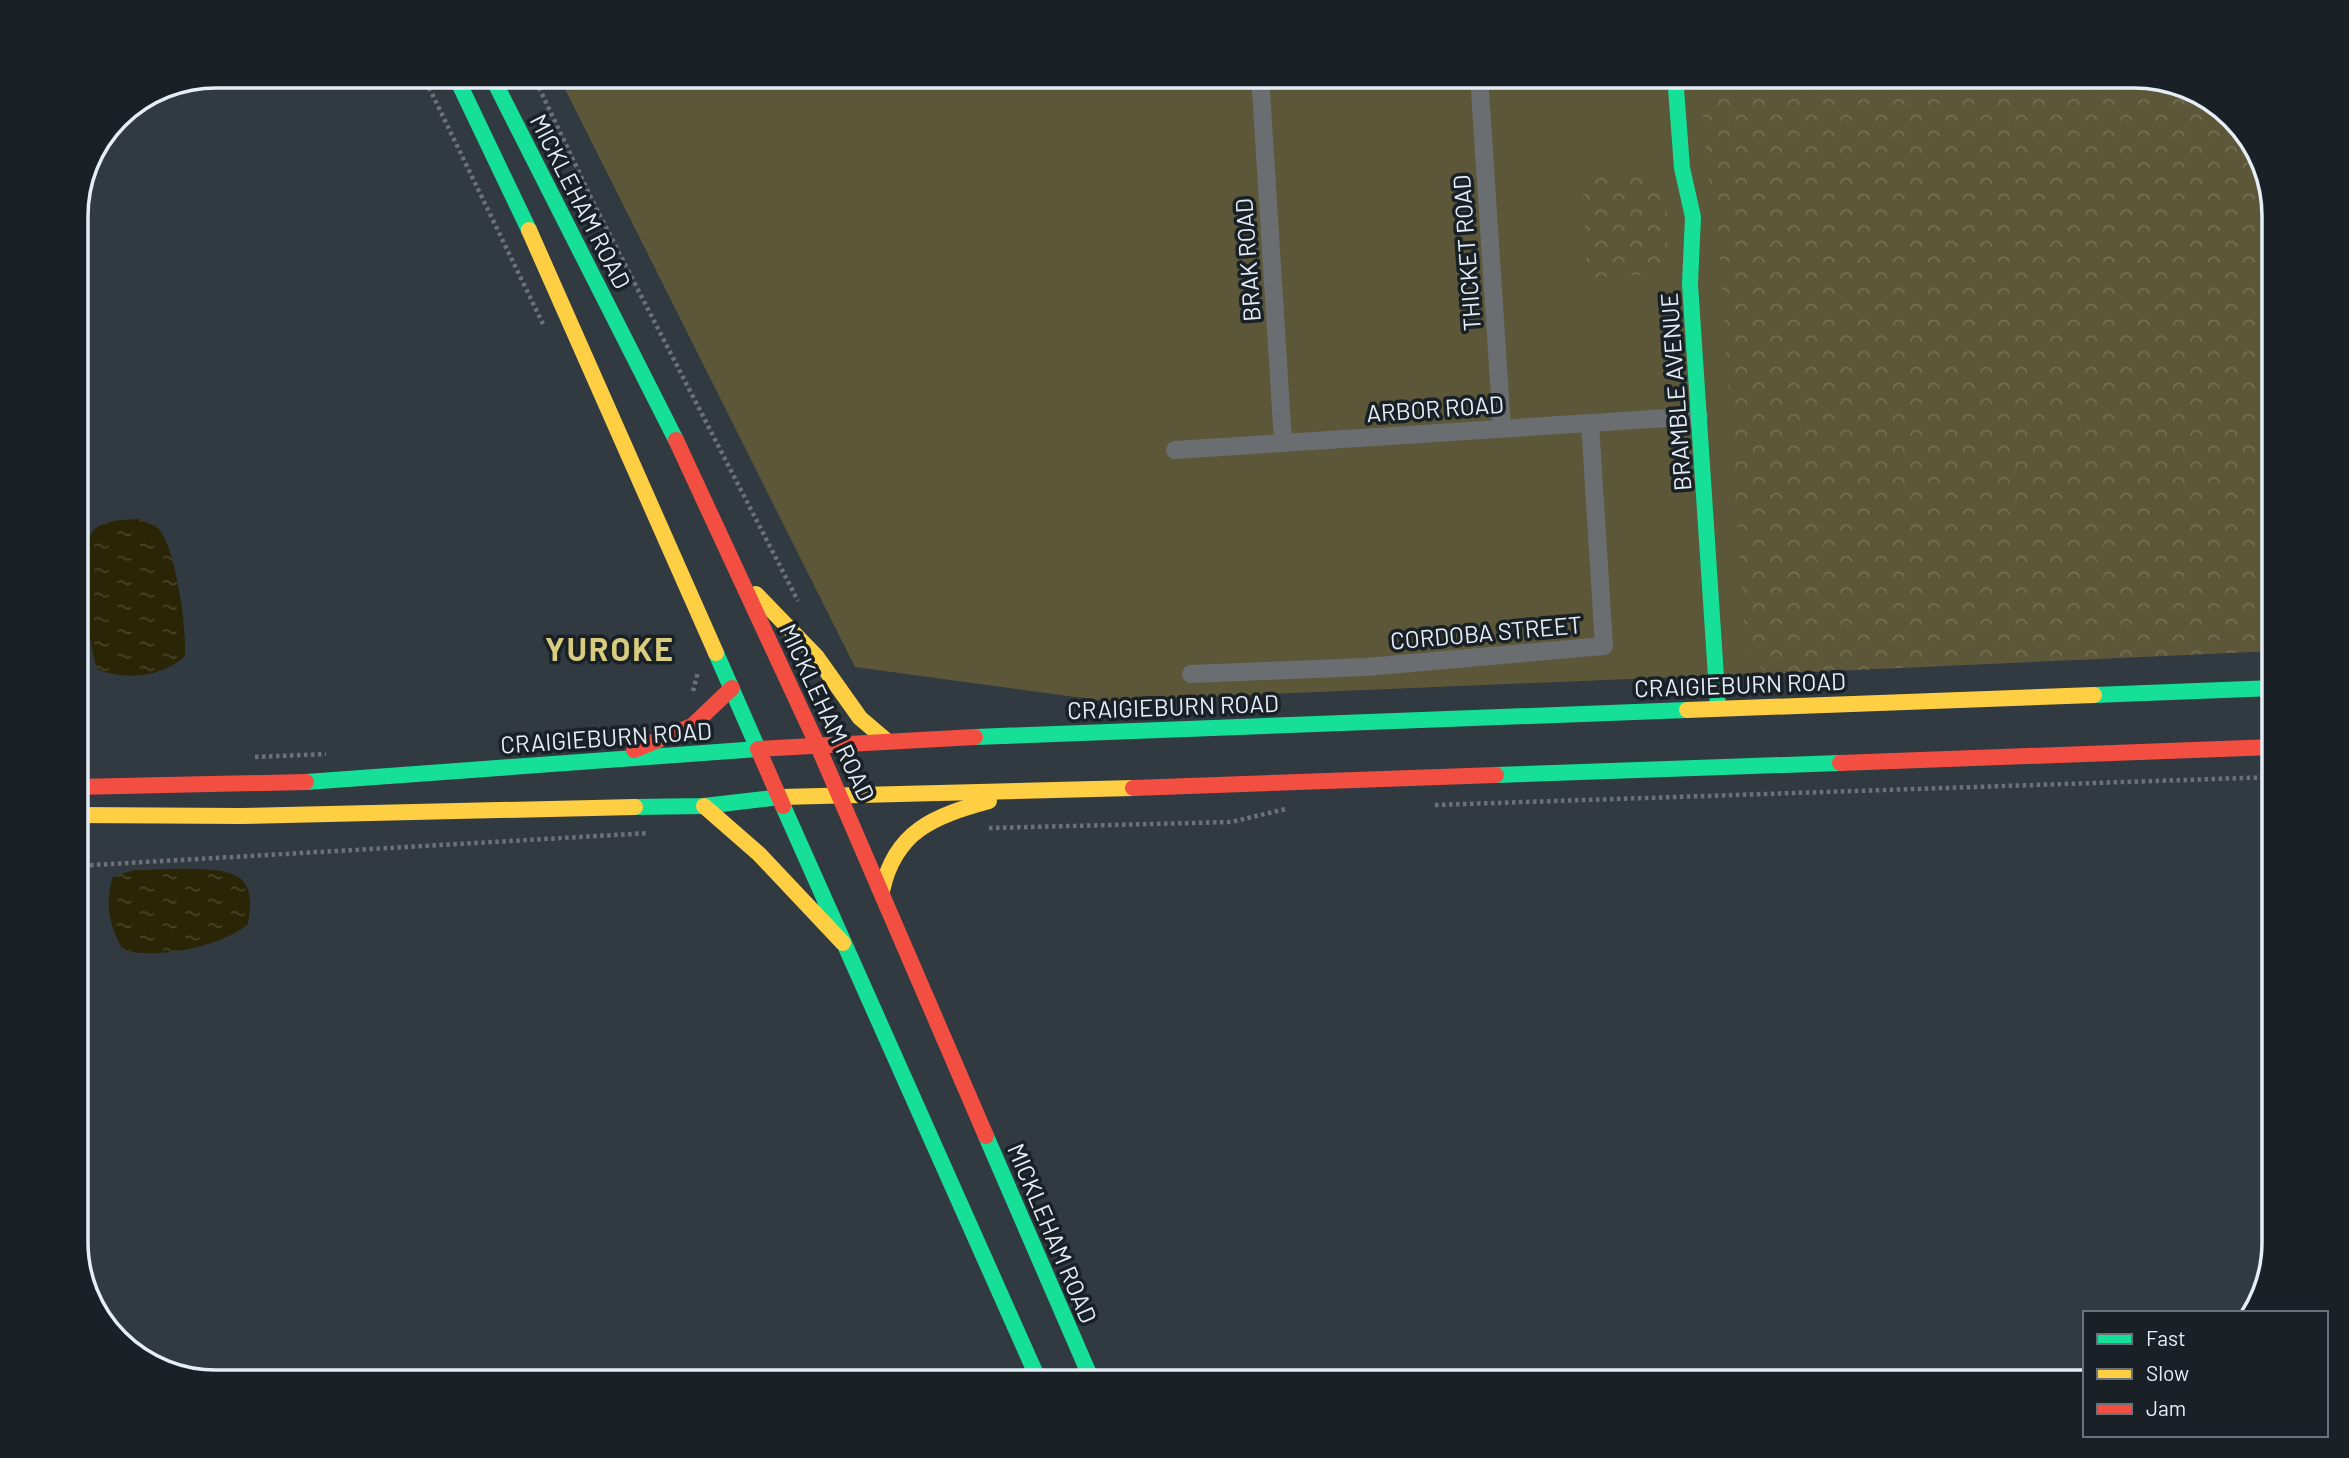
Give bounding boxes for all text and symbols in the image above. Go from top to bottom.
street label: MICKLEHAM ROAD [524,109,638,293]
street label: THICKET ROAD [1446,174,1486,332]
street label: BRAK ROAD [1228,197,1266,323]
street label: BRAMBLE AVENUE [1654,292,1696,492]
street label: ARBOR ROAD [1365,389,1505,427]
street label: CORDOBA STREET [1389,609,1583,655]
street label: MICKLEHAM ROAD [774,619,882,805]
district label: YUROKE [545,629,675,667]
street label: CRAIGIEBURN ROAD [1634,666,1846,702]
street label: CRAIGIEBURN ROAD [1067,688,1279,724]
street label: CRAIGIEBURN ROAD [499,715,713,759]
street label: MICKLEHAM ROAD [1002,1139,1104,1327]
legend [2083,1311,2328,1437]
text: Fast [2146,1325,2186,1350]
text: Slow [2146,1360,2189,1385]
text: Jam [2146,1395,2186,1420]

